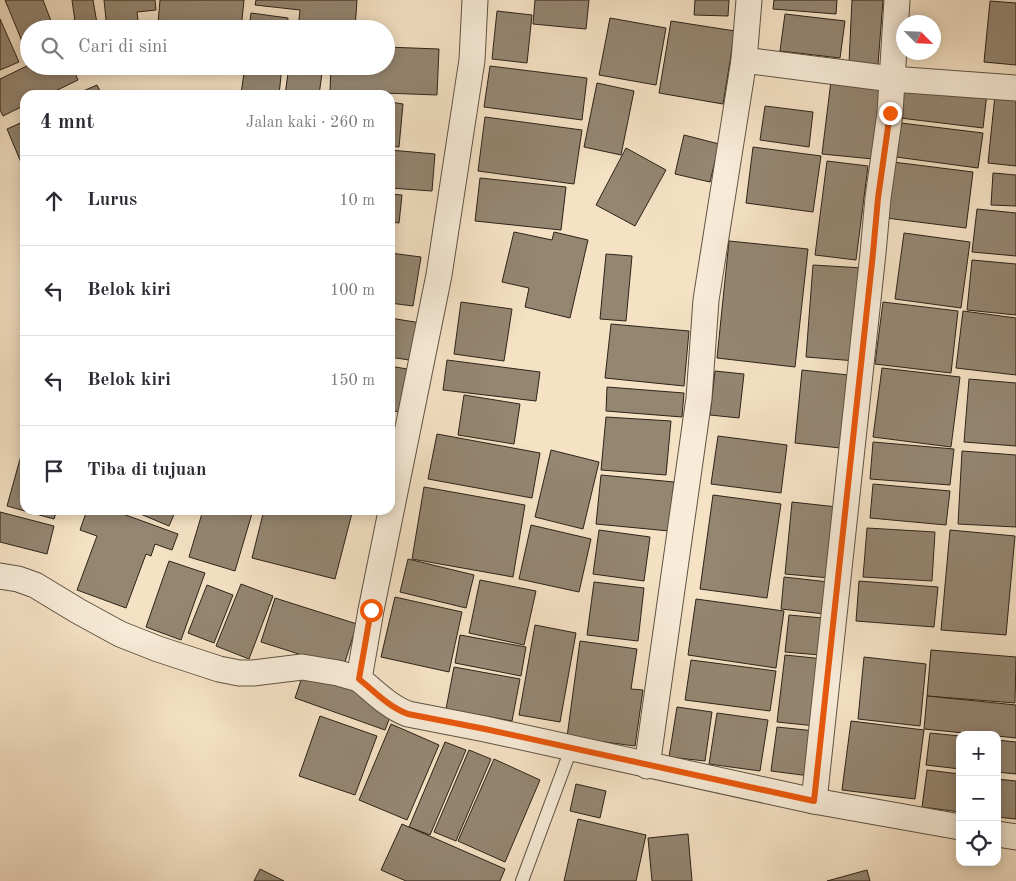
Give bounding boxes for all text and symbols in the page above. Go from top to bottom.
north arrow [896,15,941,60]
search box [20,20,395,75]
icon: search [38,34,66,62]
text: Cari di sini [78,38,168,57]
route end [879,102,902,125]
text: 4 mnt [40,112,94,133]
text: Jalan kaki · 260 m [246,115,375,131]
icon: ahead [40,187,68,215]
text: Lurus [87,191,137,210]
text: 10 m [339,193,375,209]
icon: left [40,277,68,305]
text: Belok kiri [87,281,171,300]
text: 100 m [330,283,375,299]
icon: left [40,367,68,395]
text: Belok kiri [87,371,171,390]
text: 150 m [330,373,375,389]
icon: arrive [40,457,68,485]
text: Tiba di tujuan [87,461,207,480]
route start [360,599,383,622]
map controls [956,731,1001,866]
button: + [956,731,1001,776]
button: − [956,776,1001,821]
button: locate [956,821,1001,866]

